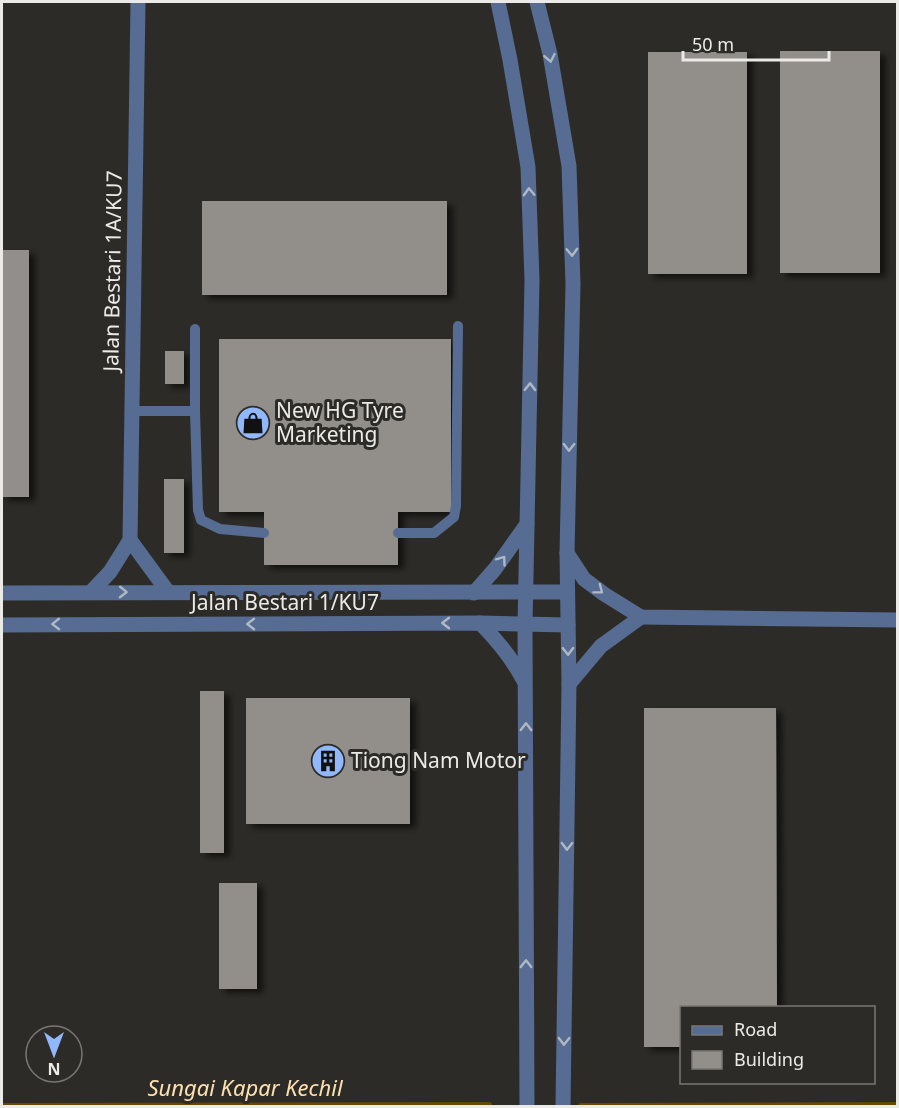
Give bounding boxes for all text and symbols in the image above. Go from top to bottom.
scale bar [683,24,828,62]
text: 50 m [692,32,734,56]
one-way arrow [543,53,556,63]
street label: Jalan Bestari 1A/KU7 [96,170,128,374]
one-way arrow [523,188,536,197]
one-way arrow [565,247,578,256]
one-way arrow [524,383,536,392]
place label: New HG Tyre Marketing [276,396,404,448]
shop icon: New HG Tyre Marketing [235,405,271,441]
one-way arrow [563,442,575,451]
one-way arrow [495,555,506,566]
one-way arrow [592,583,603,594]
one-way arrow [118,586,127,598]
street label: Jalan Bestari 1/KU7 [189,588,379,616]
one-way arrow [442,617,451,629]
one-way arrow [52,618,61,630]
one-way arrow [247,618,256,630]
one-way arrow [562,646,575,655]
one-way arrow [520,723,532,732]
building icon: Tiong Nam Motor [310,743,346,779]
place label: Tiong Nam Motor [351,746,526,774]
one-way arrow [561,841,573,850]
one-way arrow [520,960,532,969]
legend [680,1006,875,1084]
text: Road [734,1017,777,1041]
north arrow [24,1024,84,1084]
one-way arrow [558,1036,570,1045]
text: Building [734,1047,804,1071]
text: N [47,1058,61,1080]
water label: Sungai Kapar Kechil [147,1072,344,1102]

